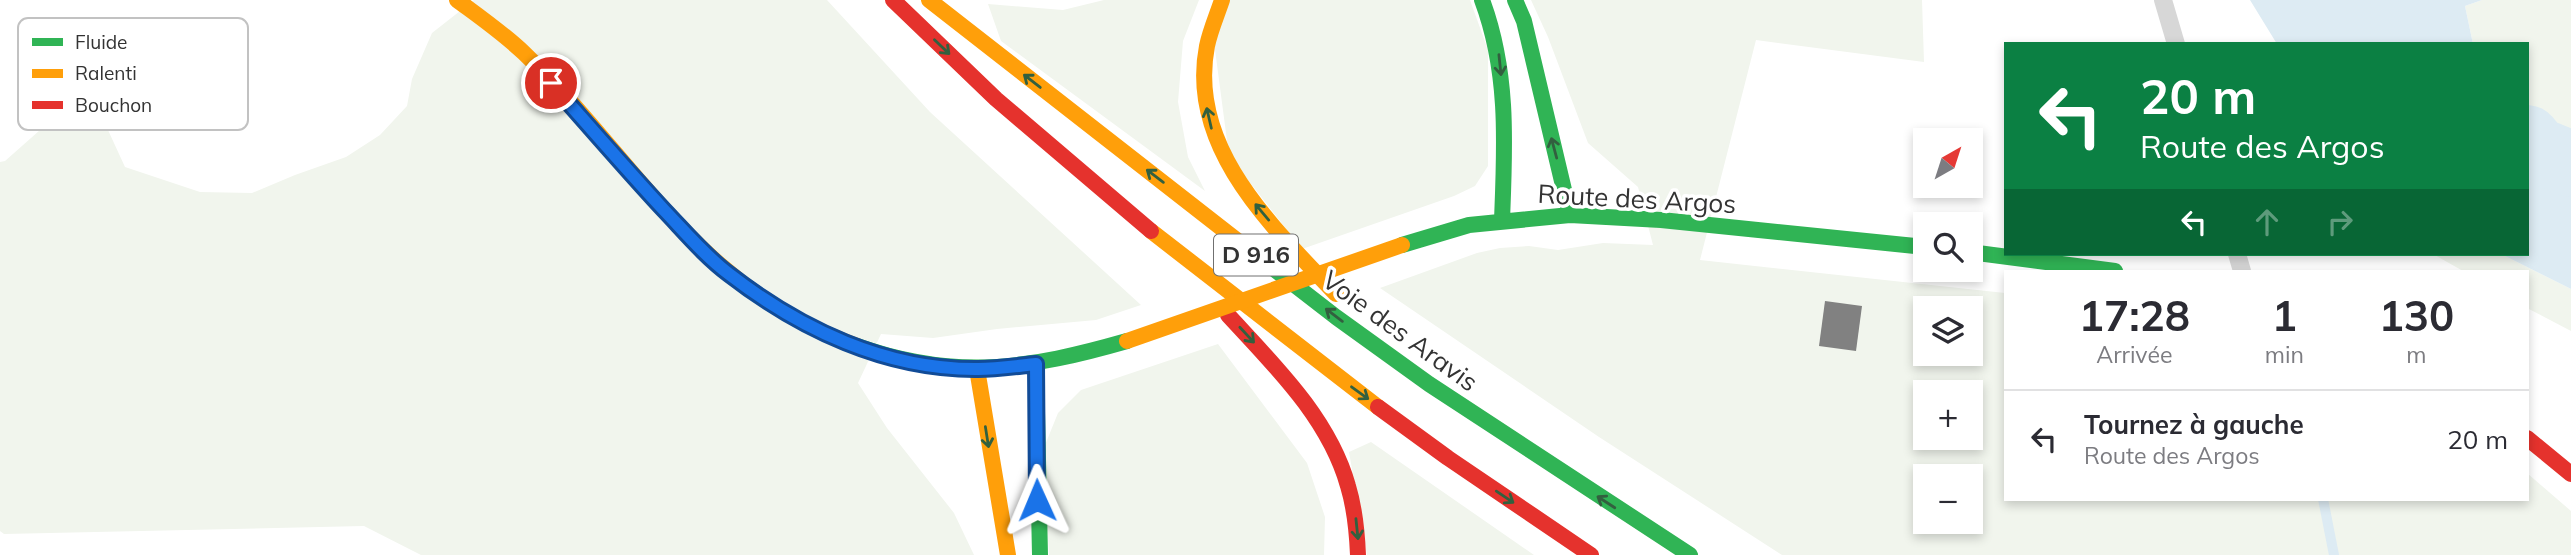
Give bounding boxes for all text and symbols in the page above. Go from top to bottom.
legend [18,18,248,130]
text: Fluide [75,30,127,54]
one-way arrow [933,39,950,56]
pin [521,53,581,113]
one-way arrow [1493,54,1506,76]
text: Ralenti [75,61,137,85]
icon: arrive [532,64,570,102]
text: 20 m [2140,65,2256,126]
icon: left [2025,70,2116,161]
one-way arrow [1023,73,1041,88]
text: Bouchon [75,93,152,117]
one-way arrow [1202,107,1216,130]
text: Route des Argos [2140,126,2385,166]
north arrow [1913,128,1983,198]
map controls [1913,128,1983,534]
one-way arrow [1547,137,1560,160]
one-way arrow [1146,168,1164,183]
street label: Route des Argos [1537,177,1737,220]
one-way arrow [1254,203,1270,221]
icon: left [2175,203,2213,241]
icon: ahead [2248,203,2286,241]
icon: right [2321,203,2359,241]
button: search [1913,212,1983,282]
road number: D 916 [1214,234,1298,276]
street label: Voie des Aravis [1316,263,1485,398]
text: 17:28 [2079,289,2190,342]
text: 1 [2272,289,2297,342]
text: 130 [2379,289,2454,342]
button: layers [1913,296,1983,366]
one-way arrow [1325,308,1344,323]
one-way arrow [1239,326,1256,343]
text: Arrivée [2096,340,2172,369]
text: min [2265,340,2304,369]
text: m [2406,340,2427,369]
button: + [1913,380,1983,450]
one-way arrow [1350,386,1369,401]
text: Tournez à gauche [2084,408,2304,441]
icon: left [2025,420,2063,458]
text: 20 m [2447,423,2508,456]
one-way arrow [981,425,994,448]
text: Route des Argos [2084,441,2260,470]
position arrow [1000,463,1074,537]
button: − [1913,464,1983,534]
one-way arrow [1495,489,1514,504]
one-way arrow [1596,495,1616,509]
one-way arrow [1350,517,1363,540]

